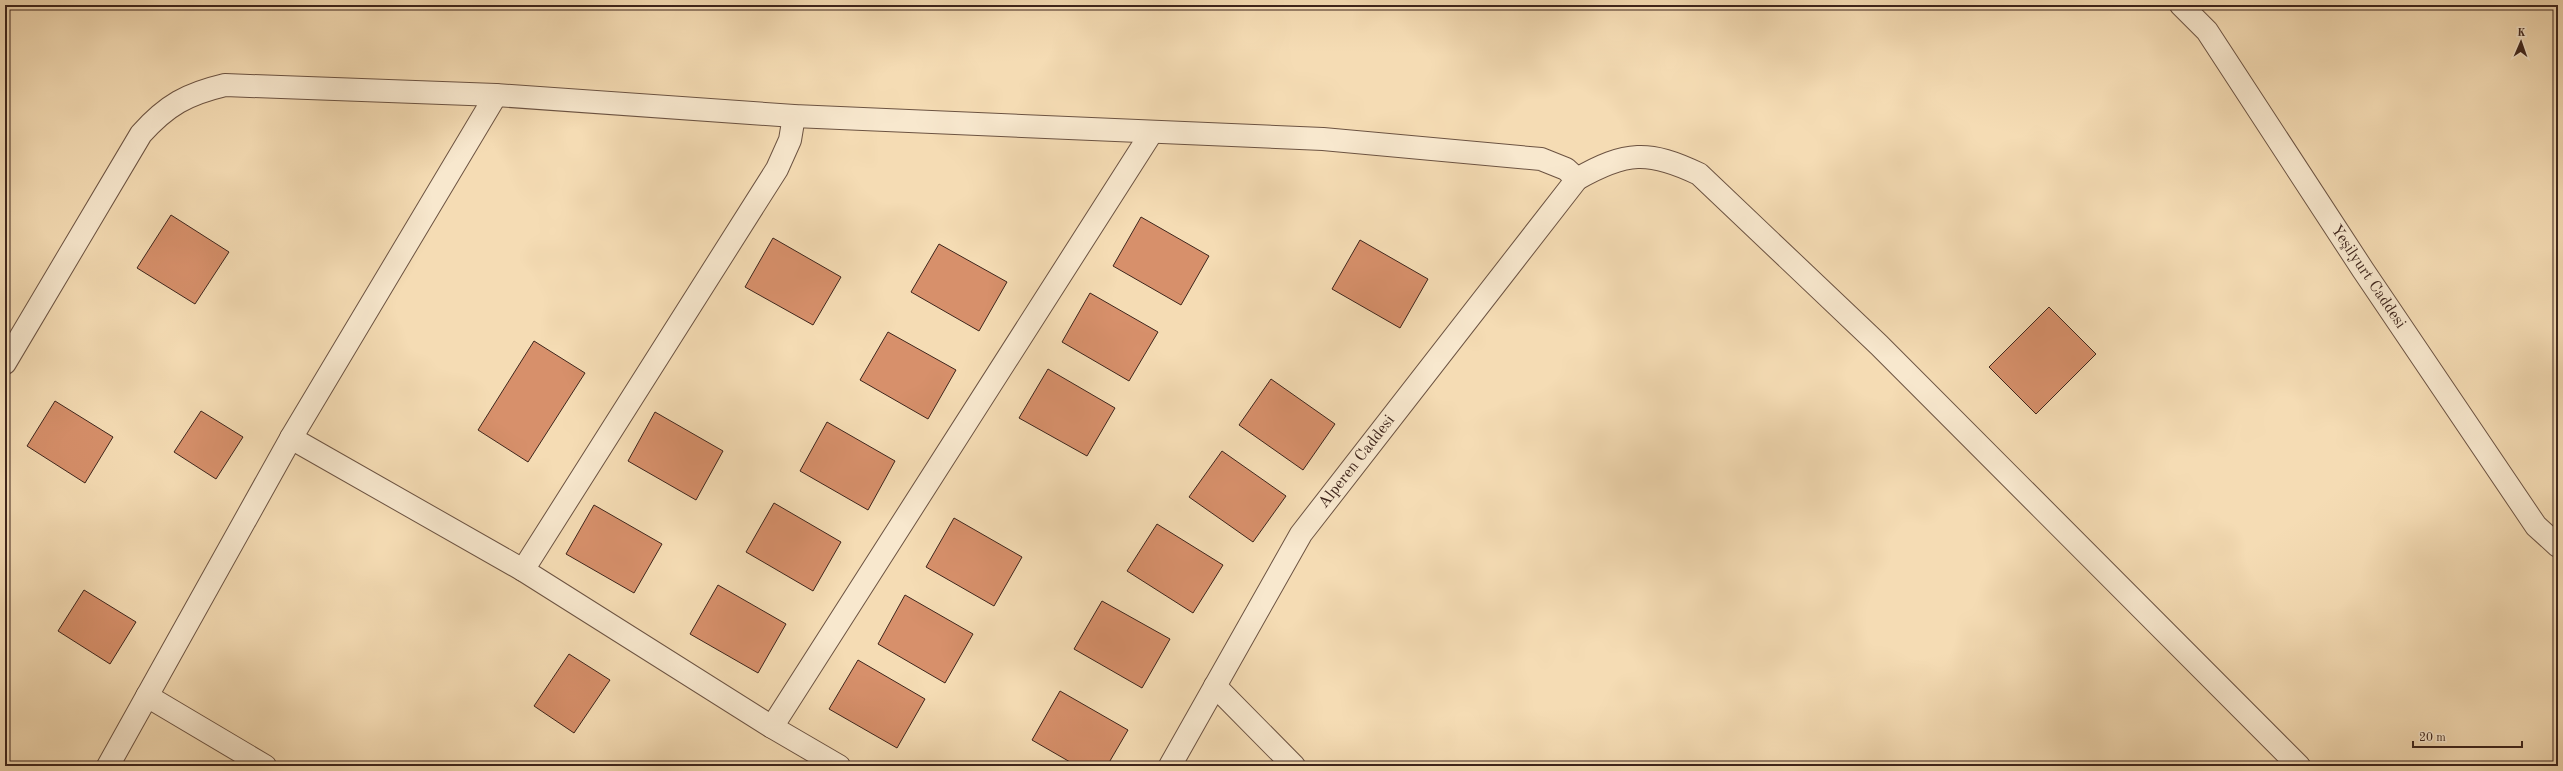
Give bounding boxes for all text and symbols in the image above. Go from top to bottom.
north arrow [2501,22,2541,62]
text: K [2517,28,2526,39]
street label: Yeşilyurt Caddesi [2328,222,2408,332]
street label: Alperen Caddesi [1316,412,1398,512]
scale bar [2413,723,2522,749]
text: 20 m [2419,732,2446,744]

